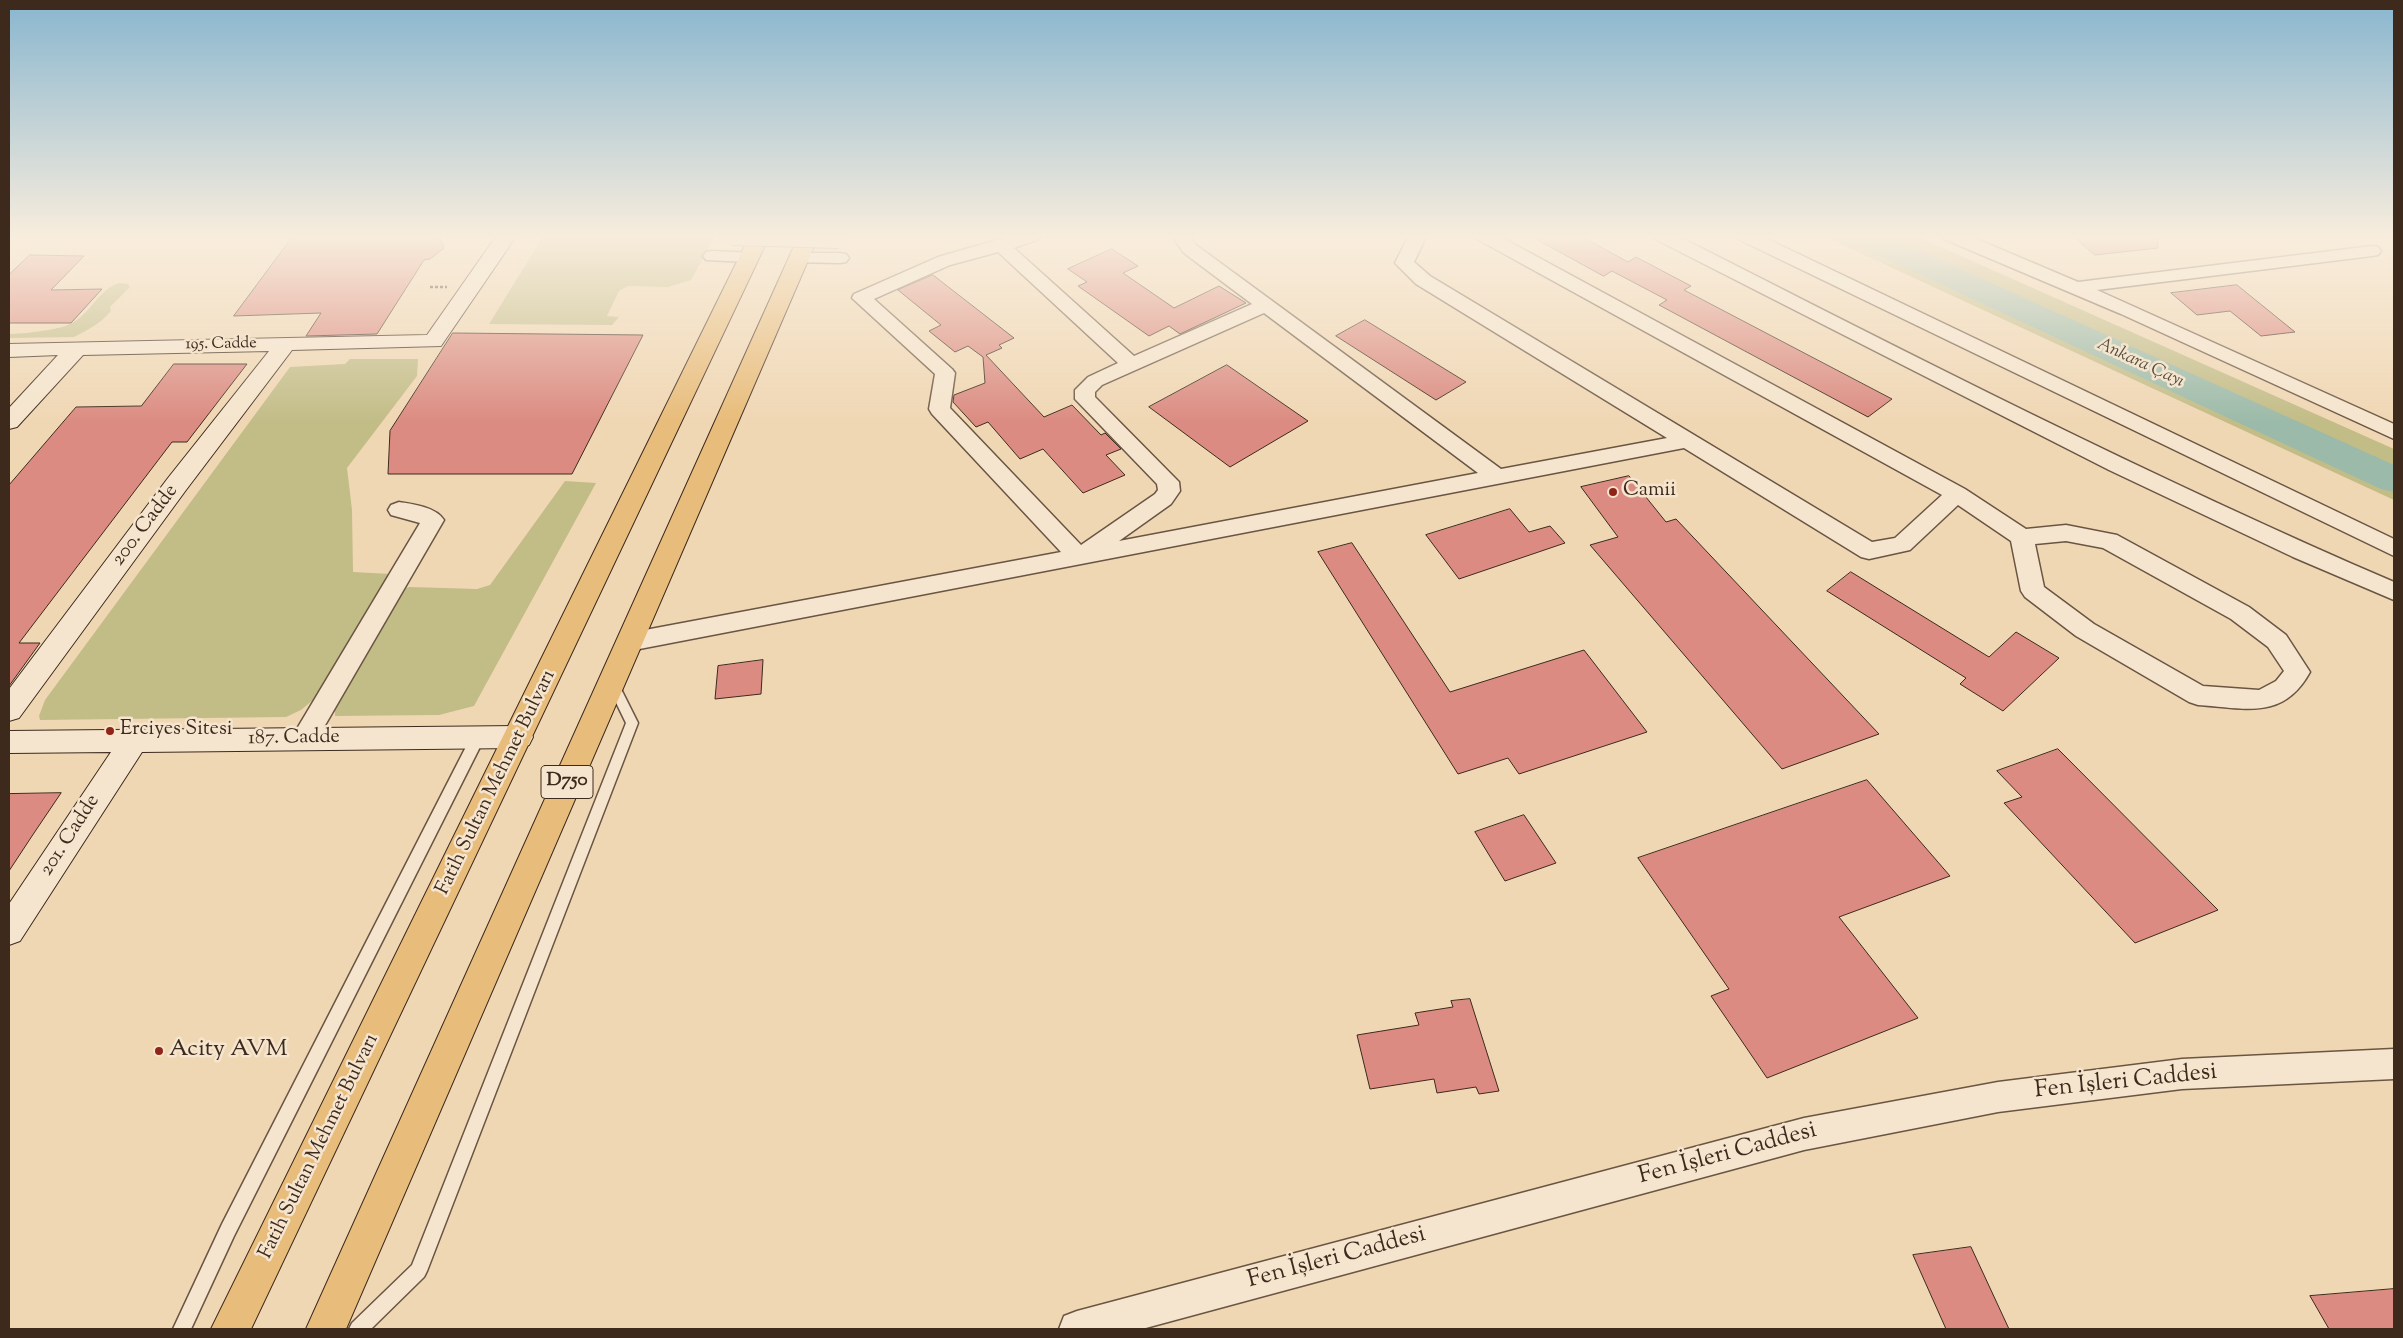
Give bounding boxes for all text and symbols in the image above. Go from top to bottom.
water label: Ankara Çayı [2093,334,2187,394]
street label: 195. Cadde [185,335,257,355]
place label: Camii [1623,480,1676,504]
street label: 200. Cadde [108,481,184,571]
marker: Camii [1607,486,1619,498]
street label: Fatih Sultan Mehmet Bulvarı [432,667,562,899]
place label: Erciyes Sitesi [120,719,232,743]
marker: Erciyes Sitesi [104,725,116,737]
street label: 187. Cadde [248,726,340,752]
road number: D750 [541,766,593,799]
street label: 201. Cadde [36,791,106,881]
street label: Fatih Sultan Mehmet Bulvarı [255,1031,385,1263]
place label: Acity AVM [169,1037,288,1065]
marker: Acity AVM [153,1045,165,1057]
street label: Fen İşleri Caddesi [2033,1059,2219,1107]
street label: Fen İşleri Caddesi [1636,1117,1820,1193]
street label: Fen İşleri Caddesi [1245,1221,1429,1297]

